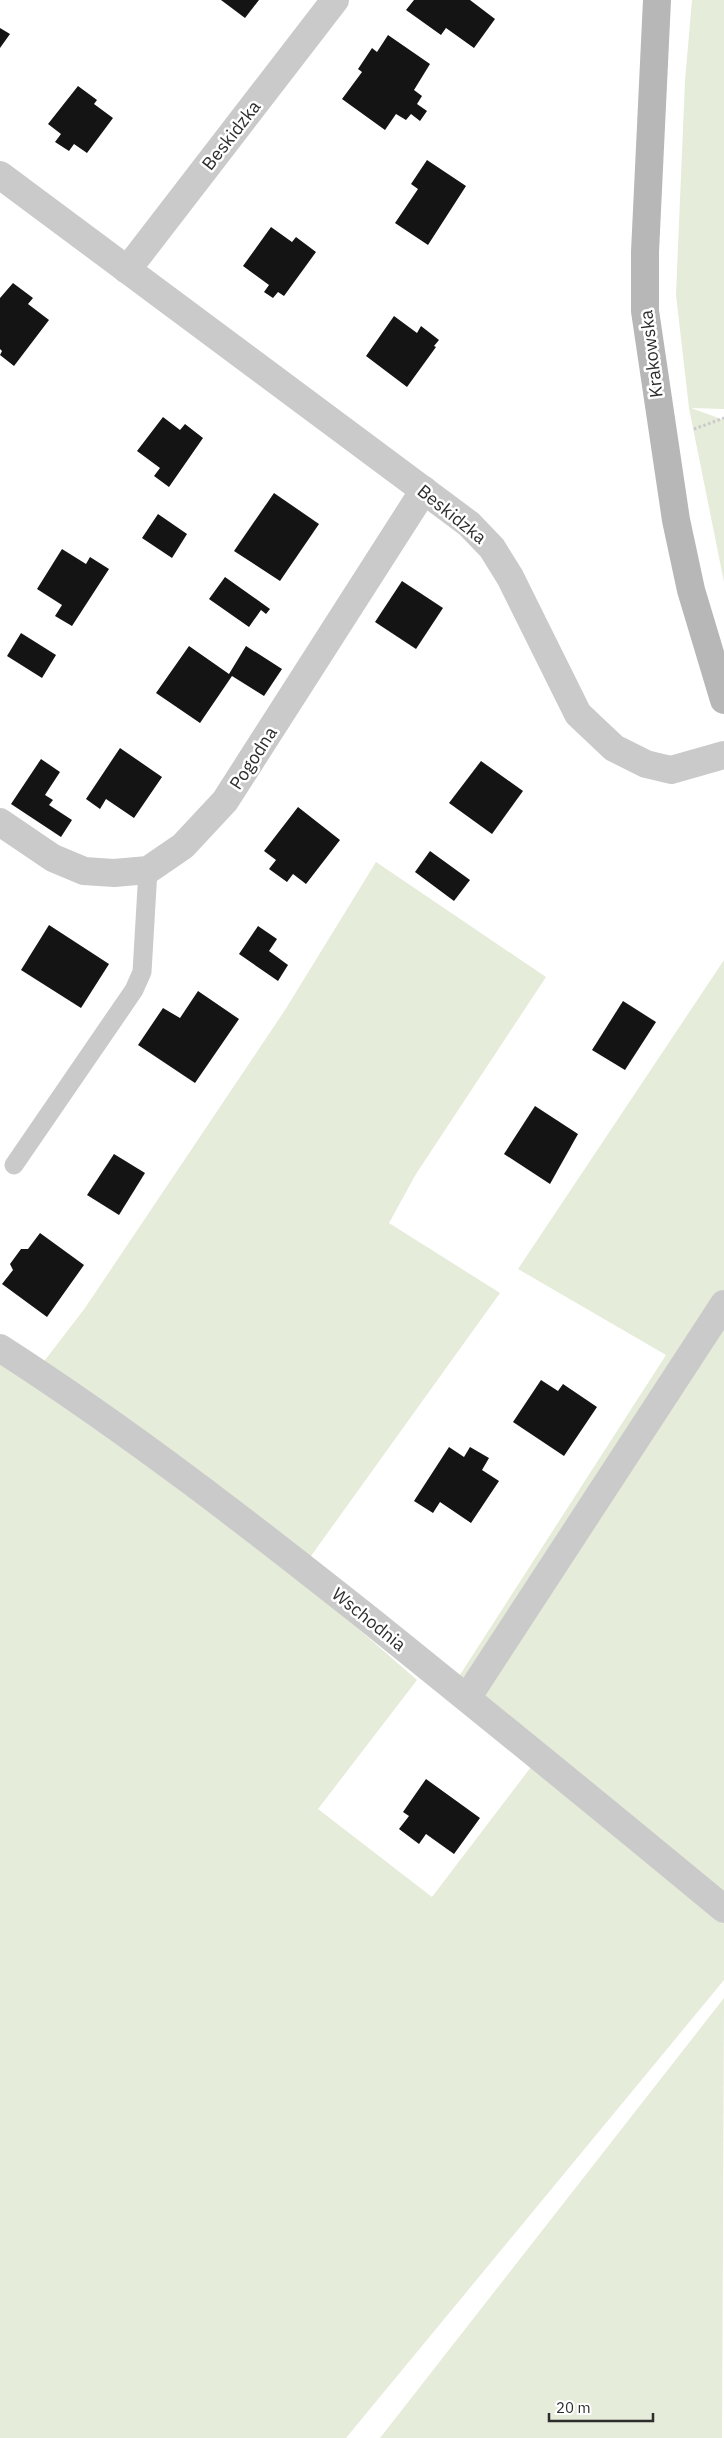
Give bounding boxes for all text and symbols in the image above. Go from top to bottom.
street label: Beskidzka [197,95,266,174]
street label: Krakowska [634,308,668,399]
street label: Beskidzka [413,479,491,549]
street label: Pogodna [224,722,282,794]
street label: Wschodnia [327,1582,411,1656]
scale bar [549,2390,653,2422]
text: 20 m [556,2398,591,2417]

